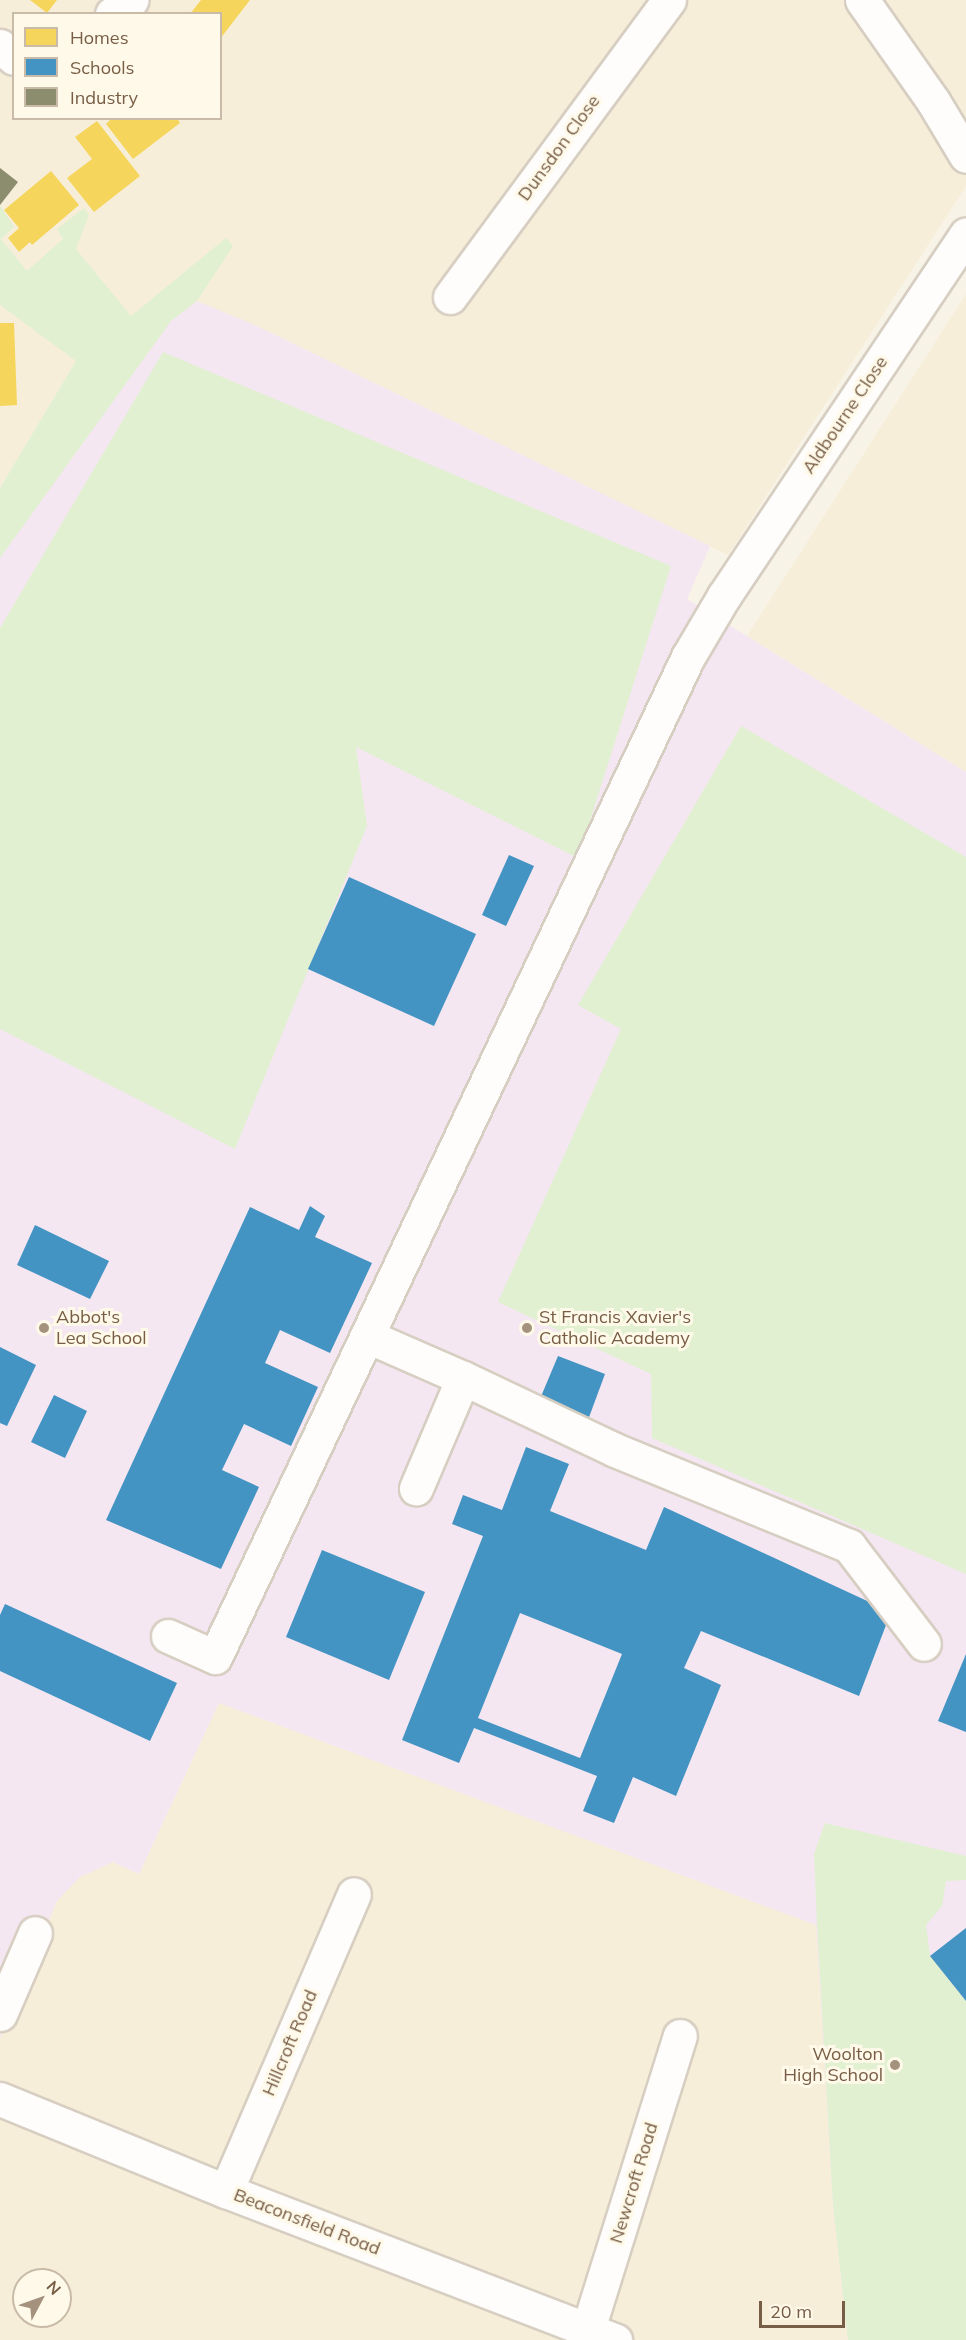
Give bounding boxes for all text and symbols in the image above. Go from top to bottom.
legend [12,12,222,120]
text: Homes [70,26,129,49]
text: Schools [70,56,134,79]
text: Industry [70,86,138,109]
street label: Dunsdon Close [513,91,605,205]
street label: Aldbourne Close [798,352,892,478]
place label: Abbot's Lea School [56,1307,147,1350]
place label: St Francis Xavier's Catholic Academy [539,1307,691,1350]
marker: Abbot's Lea School [37,1321,51,1335]
marker: St Francis Xavier's Catholic Academy [520,1321,534,1335]
street label: Hillcroft Road [258,1987,322,2099]
place label: Woolton High School [783,2044,883,2086]
marker: Woolton High School [888,2058,902,2072]
street label: Newcroft Road [605,2120,663,2246]
street label: Beaconsfield Road [231,2184,383,2260]
north arrow [12,2268,72,2328]
text: N [43,2276,66,2299]
scale bar [762,2289,848,2327]
text: 20 m [770,2300,812,2323]

